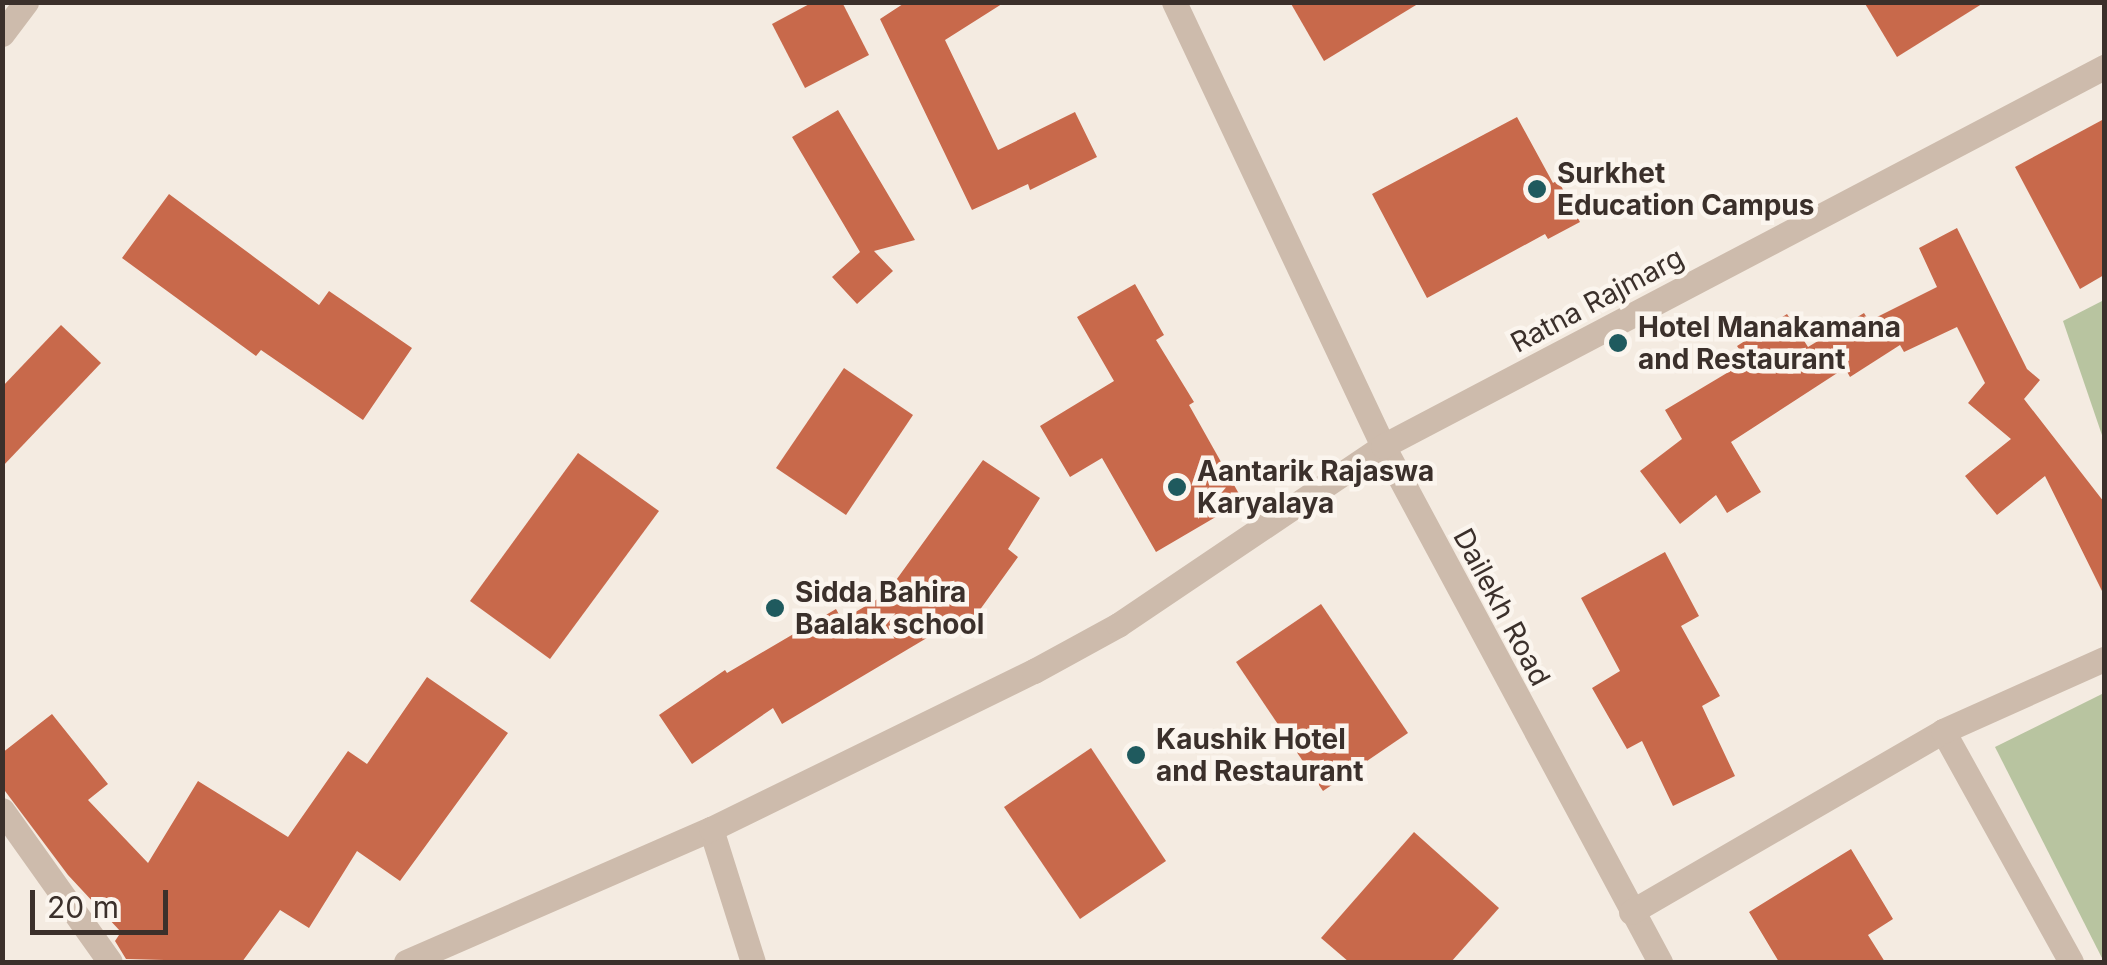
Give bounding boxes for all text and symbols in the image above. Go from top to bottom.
place label: Surkhet Education Campus [1557,156,1814,222]
marker: Surkhet Education Campus [1526,178,1548,200]
street label: Ratna Rajmarg [1505,240,1689,360]
place label: Hotel Manakamana and Restaurant [1638,310,1901,376]
marker: Hotel Manakamana and Restaurant [1607,332,1629,354]
place label: Aantarik Rajaswa Karyalaya [1197,454,1434,520]
marker: Aantarik Rajaswa Karyalaya [1166,476,1188,498]
street label: Dailekh Road [1447,523,1557,691]
place label: Sidda Bahira Baalak school [795,575,984,641]
marker: Sidda Bahira Baalak school [764,597,786,619]
place label: Kaushik Hotel and Restaurant [1156,722,1363,788]
marker: Kaushik Hotel and Restaurant [1125,744,1147,766]
scale bar [35,870,172,932]
text: 20 m [47,889,119,925]

